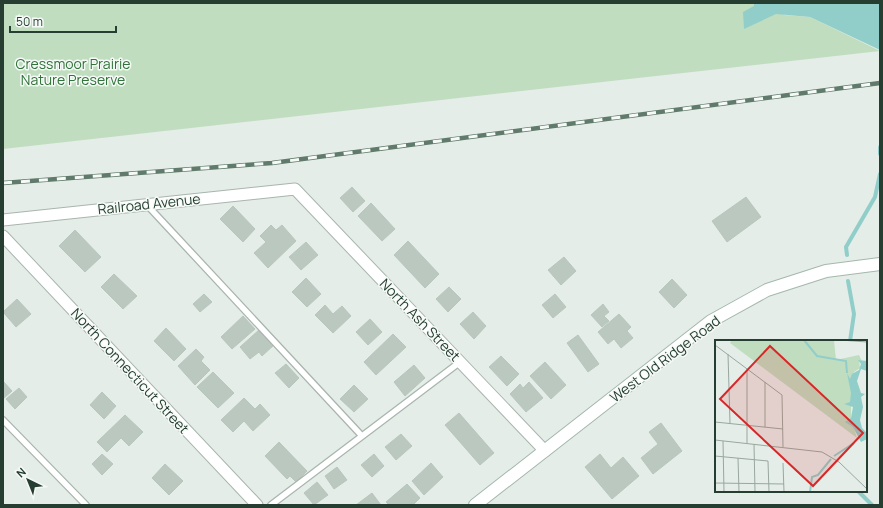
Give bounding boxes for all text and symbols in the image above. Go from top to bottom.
scale bar [10,8,116,34]
text: 50 m [16,13,43,30]
park label: Cressmoor Prairie Nature Preserve [16,54,130,89]
street label: Railroad Avenue [97,189,201,218]
street label: North Ash Street [376,274,465,365]
street label: North Connecticut Street [67,304,194,438]
street label: West Old Ridge Road [606,311,724,406]
inset map [715,340,867,492]
north arrow [8,460,48,500]
text: N [13,464,29,481]

